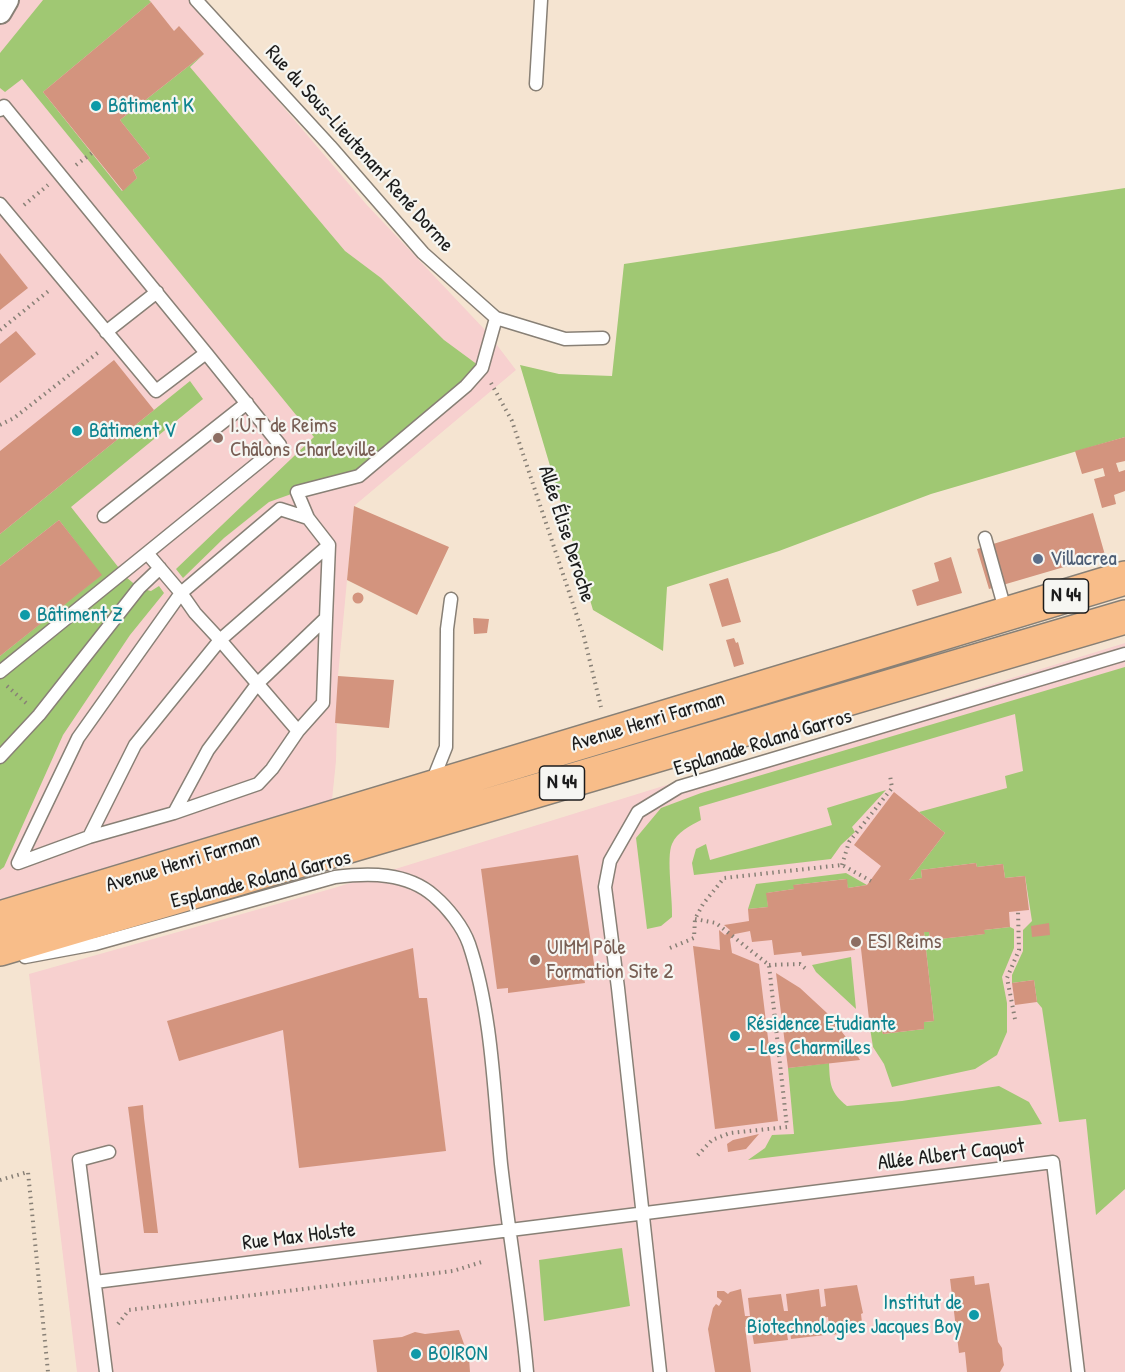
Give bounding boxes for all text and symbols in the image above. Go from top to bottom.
street label: Rue du Sous-Lieutenant René Dorme [259,40,459,258]
place label: Bâtiment K [108,93,194,119]
marker: Bâtiment K [89,99,103,113]
place label: I.U.T de Reims Châlons Charleville [230,413,376,463]
place label: Bâtiment V [89,418,176,444]
marker: Bâtiment V [70,424,84,438]
marker: I.U.T de Reims Châlons Charleville [211,431,225,445]
street label: Allée Élise Deroche [532,463,600,605]
place label: Villacrea [1050,546,1117,572]
marker: Villacrea [1031,552,1045,566]
road number: N 44 [1044,579,1088,613]
place label: Bâtiment Z [37,602,123,628]
marker: Bâtiment Z [18,608,32,622]
street label: Avenue Henri Farman [568,687,728,757]
street label: Esplanade Roland Garros [671,704,855,782]
road number: N 44 [540,766,584,800]
street label: Avenue Henri Farman [103,828,263,898]
street label: Esplanade Roland Garros [168,845,354,915]
place label: ESI Reims [868,929,942,955]
place label: UIMM Pôle Formation Site 2 [547,935,673,985]
marker: ESI Reims [849,935,863,949]
marker: UIMM Pôle Formation Site 2 [528,953,542,967]
place label: Résidence Etudiante - Les Charmilles [747,1011,896,1061]
marker: Résidence Etudiante - Les Charmilles [728,1029,742,1043]
street label: Allée Albert Caquot [876,1134,1026,1176]
street label: Rue Max Holste [241,1218,357,1256]
place label: Institut de Biotechnologies Jacques Boy [747,1290,962,1340]
marker: Institut de Biotechnologies Jacques Boy [967,1308,981,1322]
place label: BOIRON [428,1341,488,1367]
marker: BOIRON [409,1347,423,1361]

